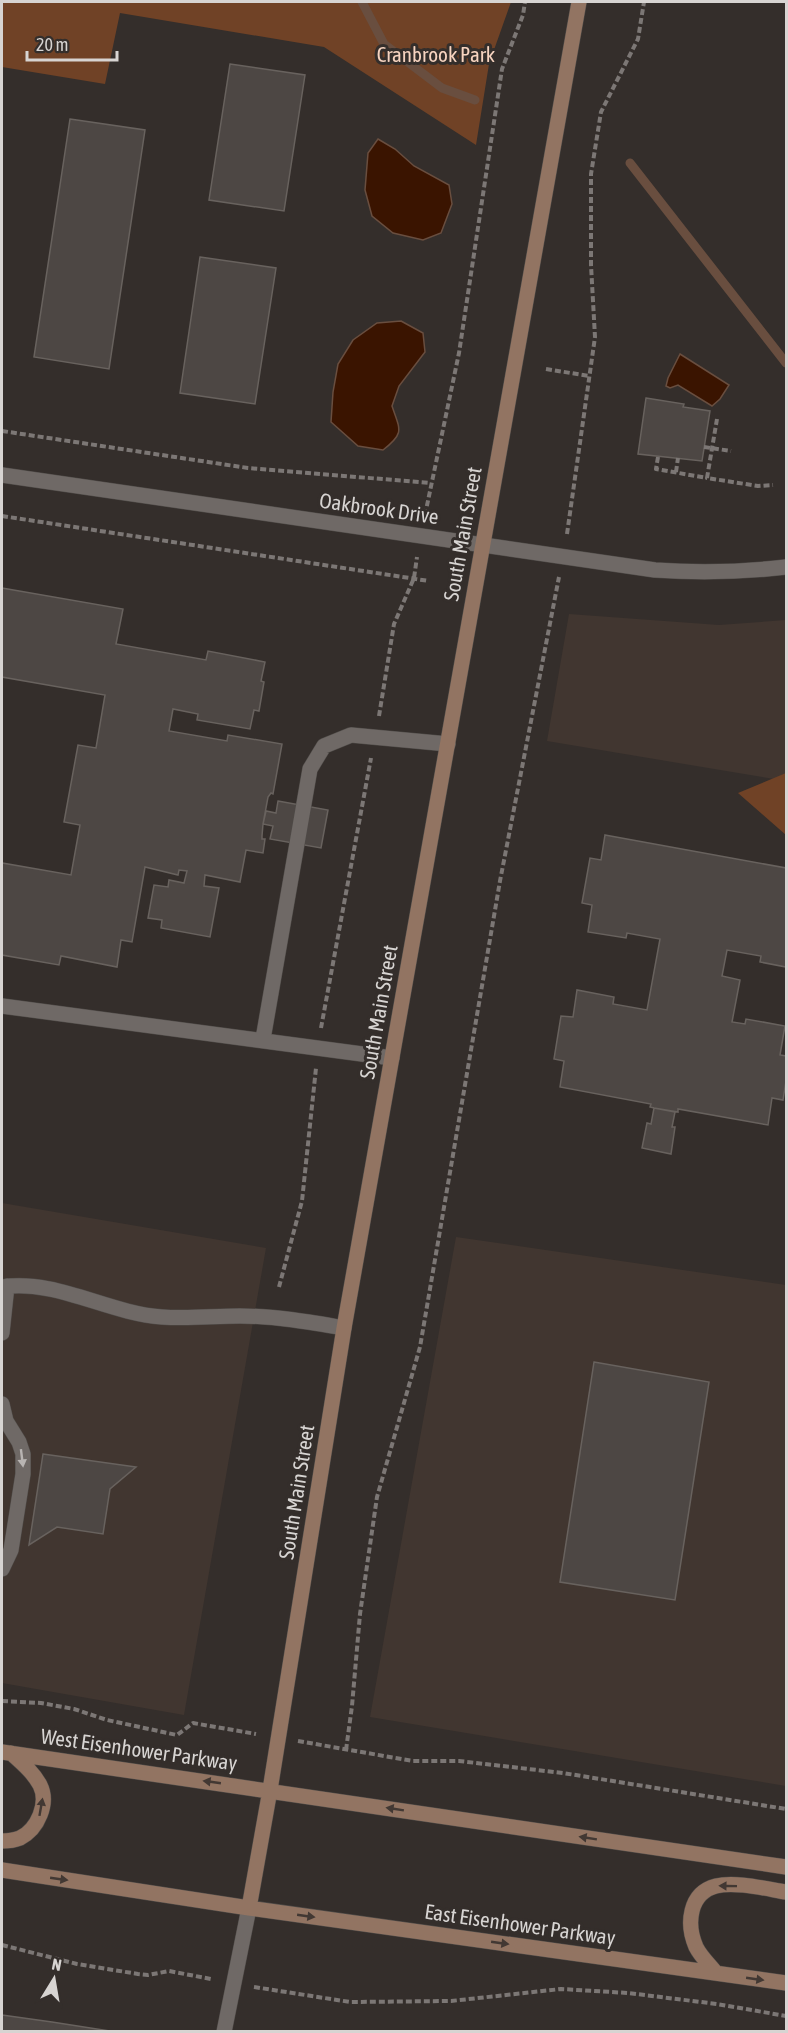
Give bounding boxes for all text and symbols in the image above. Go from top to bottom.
scale bar [27,24,117,62]
text: 20 m [36,34,68,55]
park label: Cranbrook Park [377,42,495,66]
street label: South Main Street [438,465,486,603]
street label: Oakbrook Drive [318,488,440,528]
street label: South Main Street [354,943,402,1081]
street label: South Main Street [274,1423,318,1561]
one-way arrow [17,1448,26,1467]
street label: West Eisenhower Parkway [39,1723,239,1775]
one-way arrow [202,1777,221,1786]
one-way arrow [37,1797,46,1816]
one-way arrow [386,1804,405,1813]
one-way arrow [579,1833,598,1842]
one-way arrow [50,1875,69,1884]
one-way arrow [719,1881,738,1890]
street label: East Eisenhower Parkway [423,1899,617,1949]
one-way arrow [297,1911,316,1920]
one-way arrow [490,1938,509,1947]
north arrow [24,1949,84,2009]
text: N [51,1955,63,1974]
one-way arrow [746,1974,765,1983]

